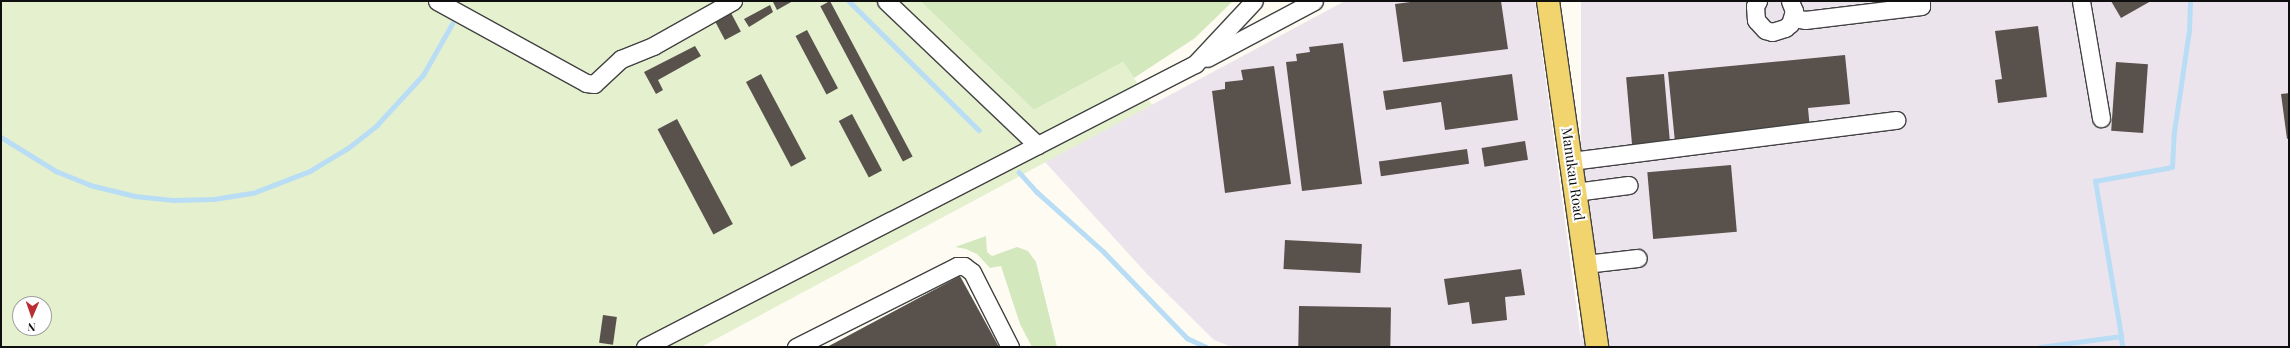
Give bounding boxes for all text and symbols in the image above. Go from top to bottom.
street label: Manukau Road [1558,126,1588,222]
north arrow [12,296,52,336]
text: N [27,320,36,335]

